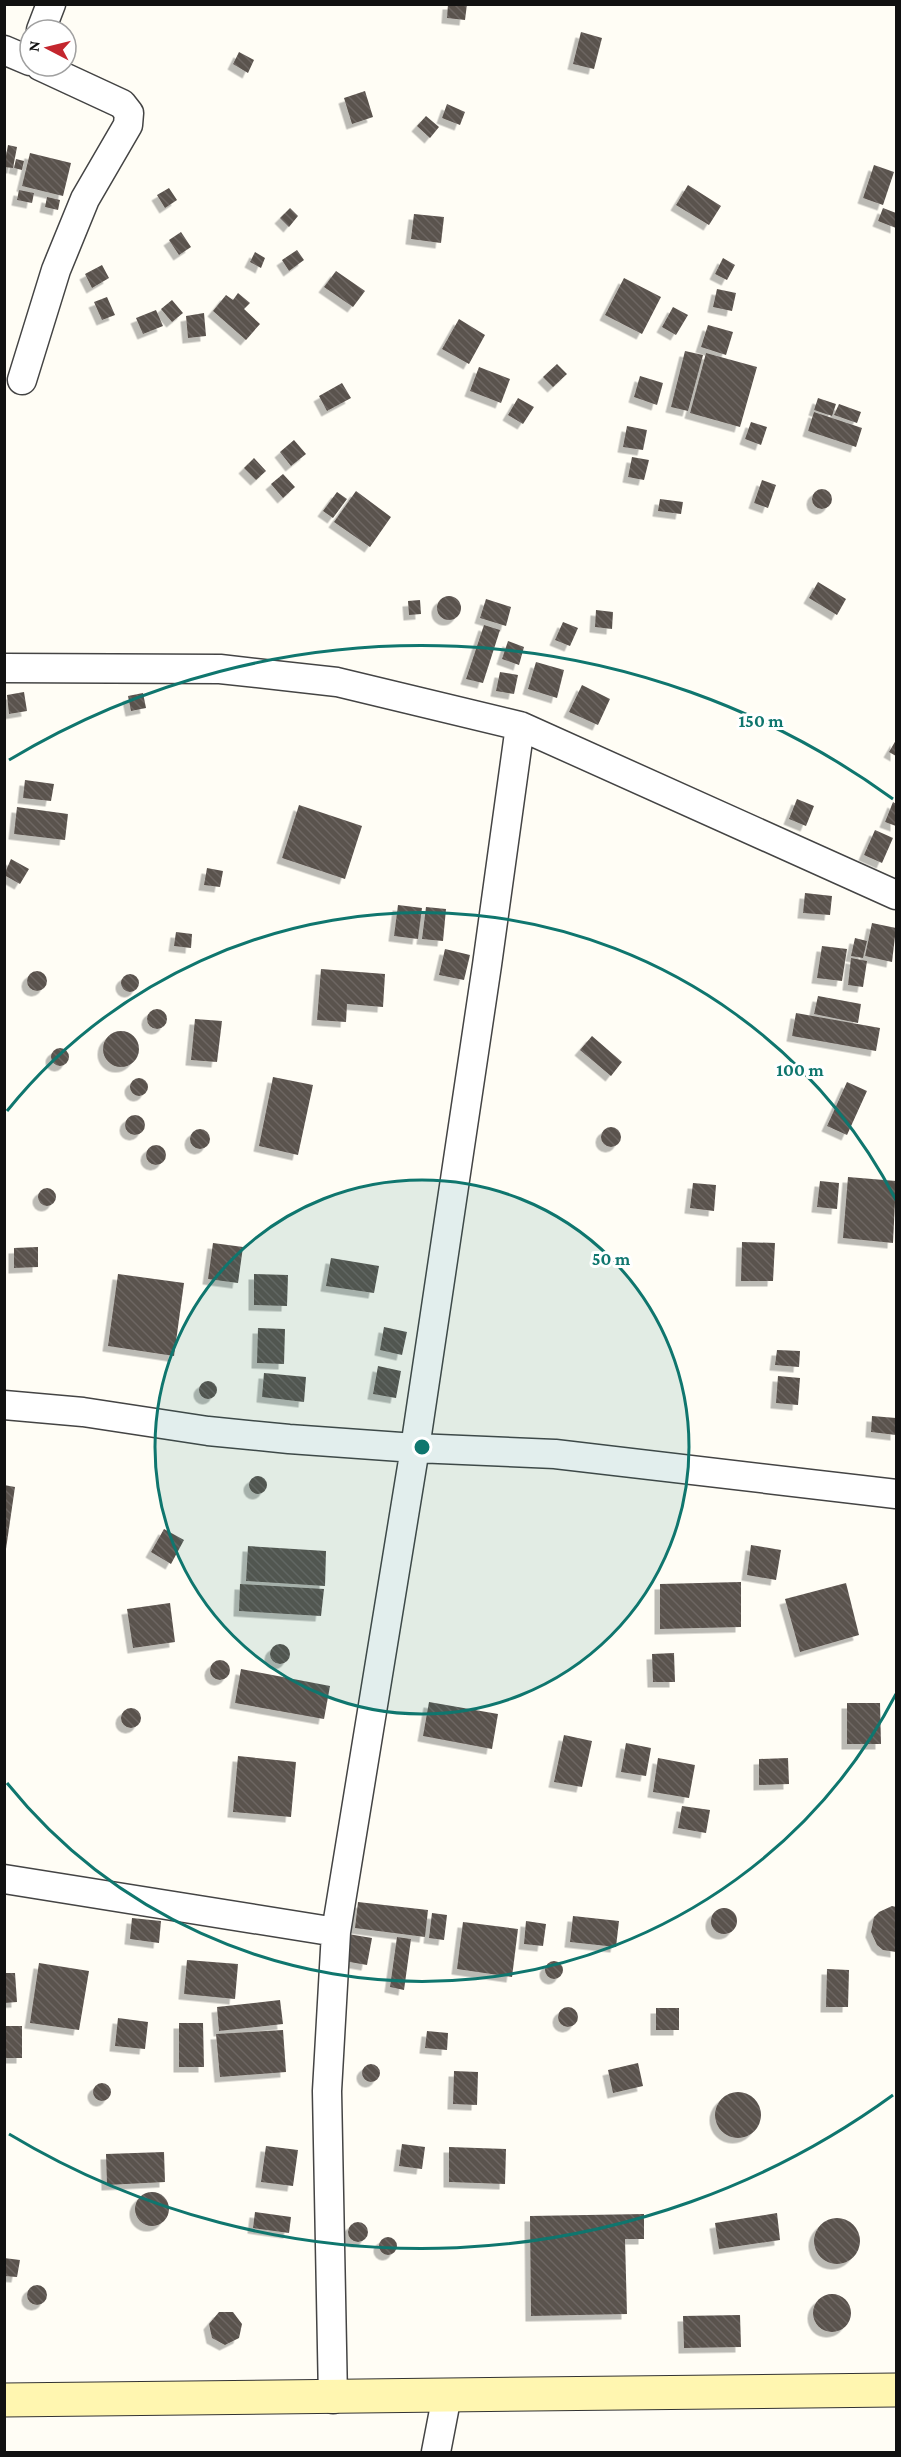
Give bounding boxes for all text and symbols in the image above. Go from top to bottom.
north arrow [18,18,78,78]
text: N [25,40,43,53]
text: 150 m [738,711,784,731]
text: 100 m [776,1060,824,1080]
text: 50 m [592,1249,631,1269]
centre of rings [412,1437,432,1457]

